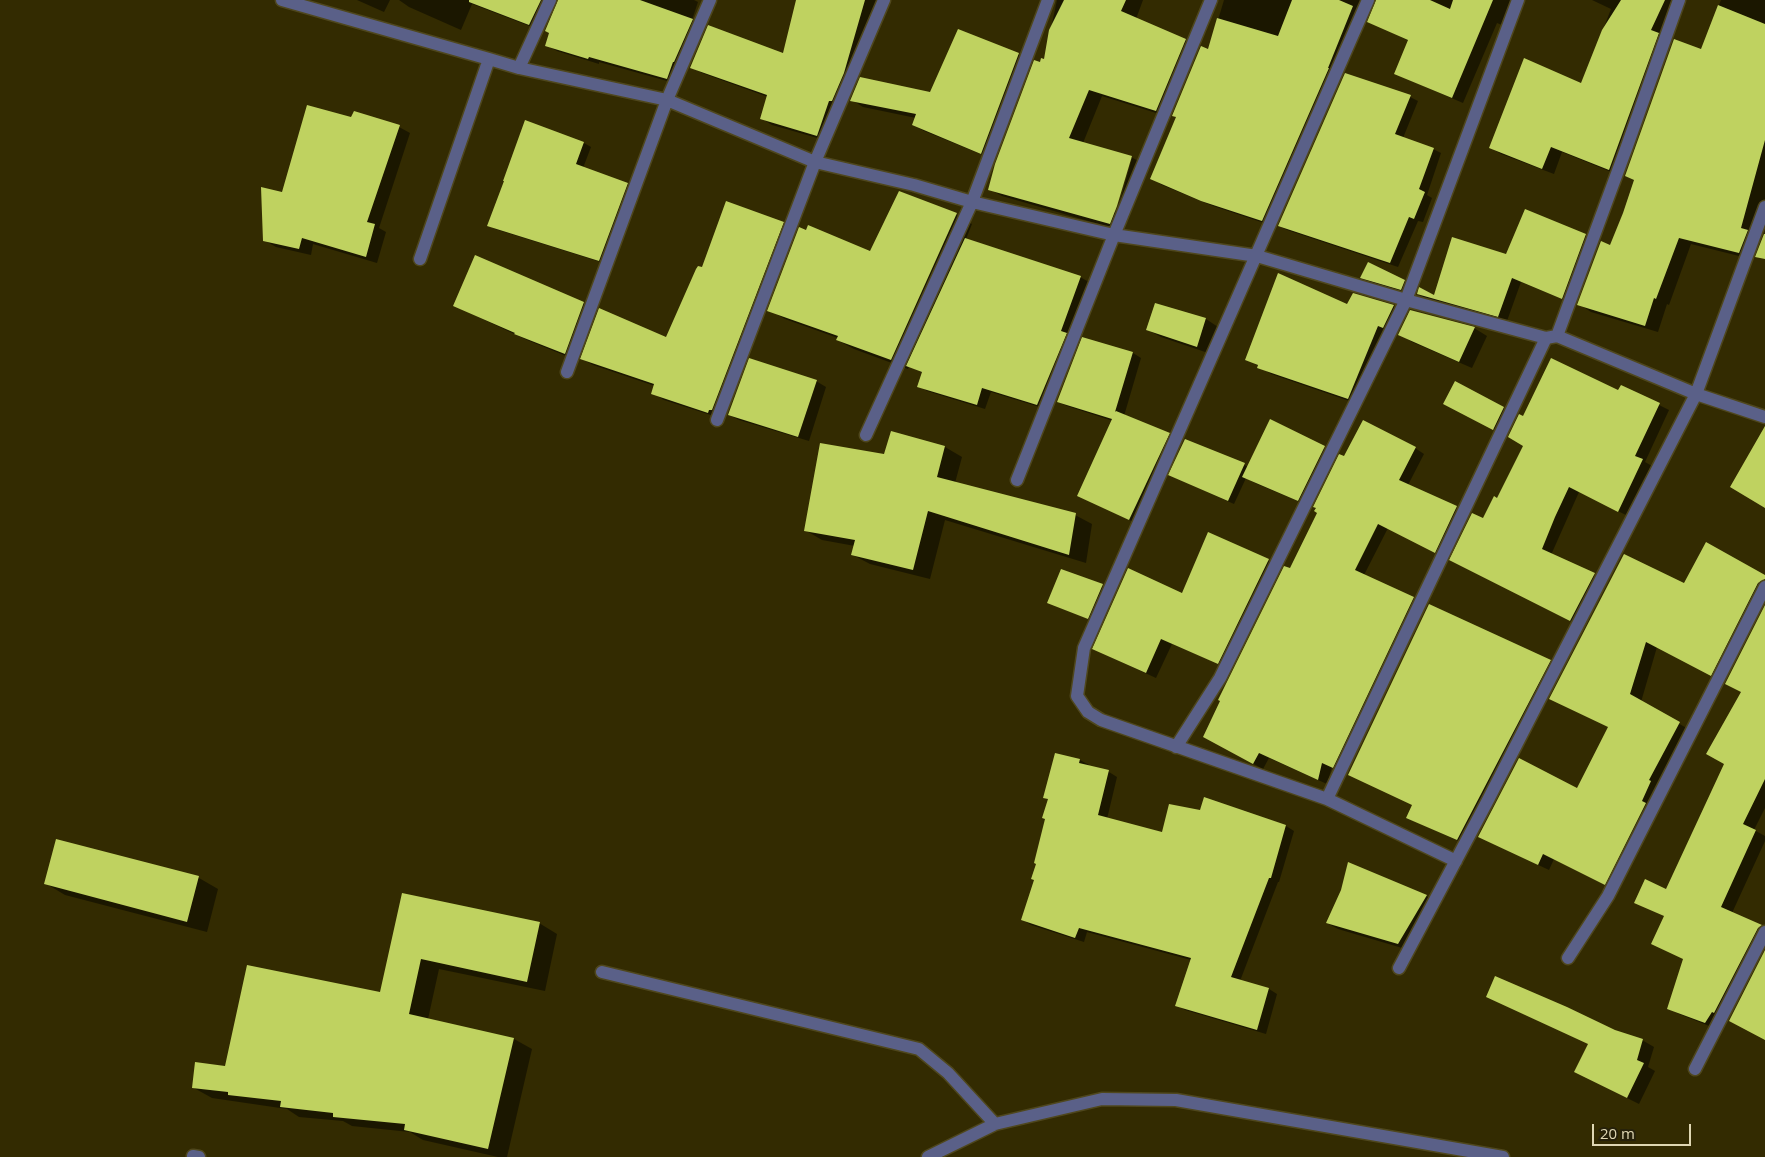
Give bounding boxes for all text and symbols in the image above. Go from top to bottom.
scale bar [1595,1114,1694,1146]
text: 20 m [1600,1123,1635,1143]

